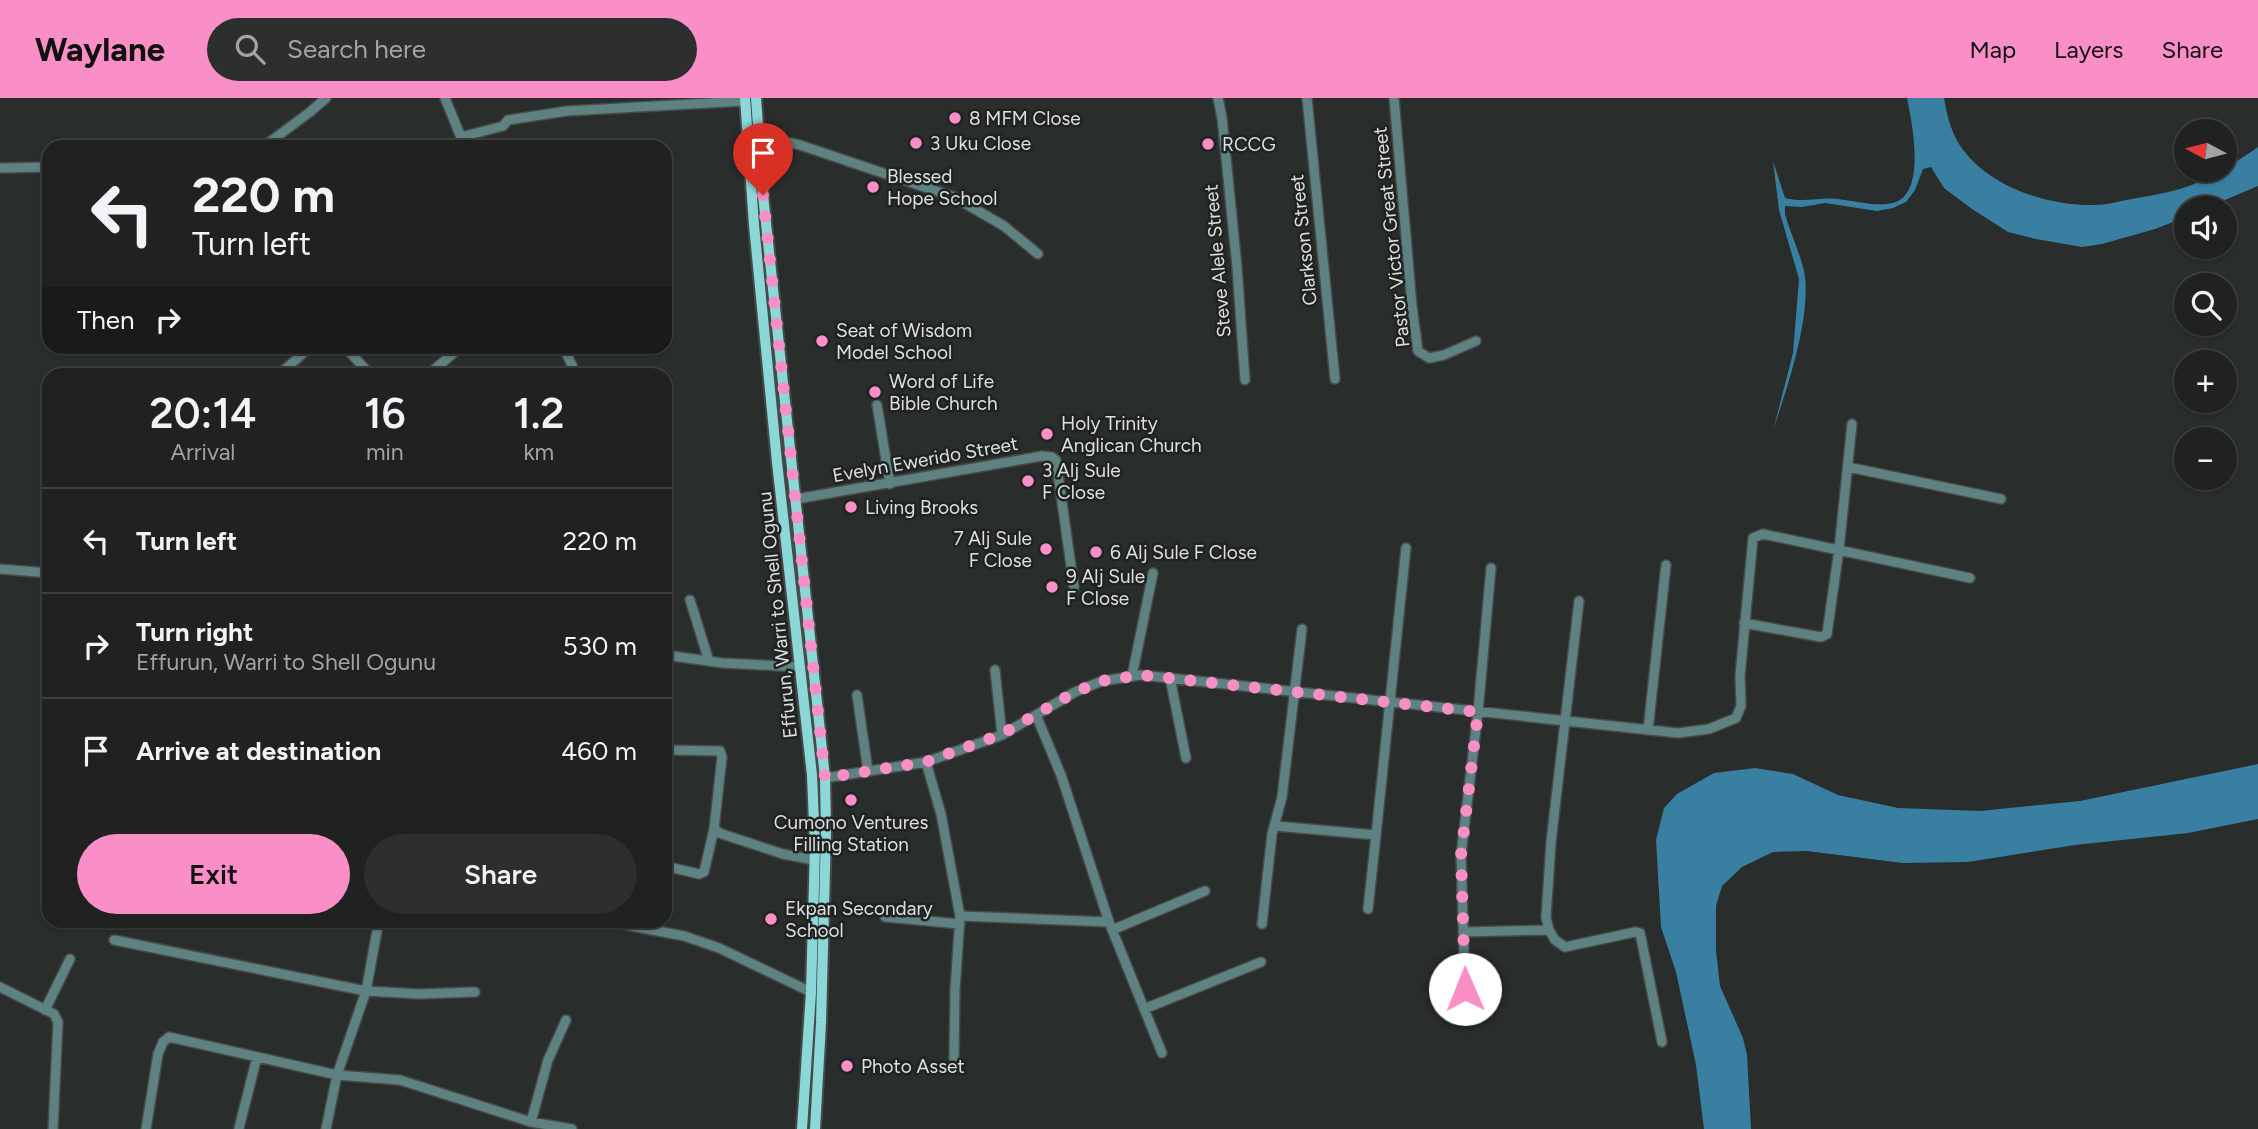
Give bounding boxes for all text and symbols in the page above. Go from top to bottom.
search box [207,18,697,81]
text: Waylane [35,30,165,69]
icon: search [231,30,269,68]
text: Search here [287,33,426,65]
text: Map [1969,35,2016,64]
text: Layers [2054,35,2123,64]
text: Share [2161,35,2223,64]
place label: 8 MFM Close [969,107,1081,130]
marker: 8 MFM Close [947,110,963,126]
north arrow [2174,119,2236,182]
map controls [2174,119,2237,490]
pin [733,123,793,195]
street label: Pastor Victor Great Street [1368,125,1415,348]
place label: 3 Uku Close [930,132,1031,155]
place label: RCCG [1222,133,1276,156]
icon: arrive [744,134,782,172]
marker: 3 Uku Close [908,135,924,151]
marker: RCCG [1200,136,1216,152]
text: 220 m [192,165,335,224]
place label: Blessed Hope School [887,165,997,210]
icon: left [77,168,168,259]
street label: Clarkson Street [1285,173,1322,307]
marker: Blessed Hope School [865,179,881,195]
street label: Steve Alele Street [1199,183,1236,338]
button: sound [2174,196,2237,259]
text: Turn left [192,225,311,263]
button: search [2174,273,2237,336]
icon: right [149,301,187,339]
text: Then [77,304,135,336]
place label: Seat of Wisdom Model School [836,319,972,364]
marker: Seat of Wisdom Model School [814,333,830,349]
button: + [2174,350,2237,413]
place label: Word of Life Bible Church [889,370,998,415]
marker: Word of Life Bible Church [867,384,883,400]
text: 20:14 [150,388,256,439]
text: 16 [364,388,406,439]
text: 1.2 [513,388,564,439]
place label: Holy Trinity Anglican Church [1061,412,1202,457]
marker: Holy Trinity Anglican Church [1039,426,1055,442]
button: − [2174,427,2237,490]
street label: Evelyn Ewerido Street [831,432,1020,487]
text: Arrival [170,438,235,466]
text: min [366,438,404,466]
text: km [523,438,554,466]
place label: 3 Alj Sule F Close [1042,459,1121,504]
marker: 3 Alj Sule F Close [1020,473,1036,489]
street label: Effurun, Warri to Shell Ogunu [753,491,802,739]
place label: Living Brooks [865,496,978,519]
marker: Living Brooks [843,499,859,515]
icon: left [77,522,115,560]
text: Turn left [136,525,237,557]
text: 220 m [563,525,637,557]
place label: 7 Alj Sule F Close [953,527,1032,572]
marker: 7 Alj Sule F Close [1038,541,1054,557]
place label: 6 Alj Sule F Close [1110,541,1257,564]
marker: 6 Alj Sule F Close [1088,544,1104,560]
place label: 9 Alj Sule F Close [1066,565,1145,610]
marker: 9 Alj Sule F Close [1044,579,1060,595]
text: Turn right [136,616,253,648]
icon: right [77,627,115,665]
text: 530 m [563,630,637,662]
text: Effurun, Warri to Shell Ogunu [136,648,436,676]
icon: arrive [77,732,115,770]
text: Arrive at destination [136,735,381,767]
text: 460 m [561,735,637,767]
marker: Cumono Ventures Filling Station [843,792,859,808]
place label: Cumono Ventures Filling Station [774,811,928,856]
button: Exit [77,834,350,914]
button: Share [364,834,637,914]
place label: Ekpan Secondary School [785,897,933,942]
marker: Ekpan Secondary School [763,911,779,927]
position arrow [1428,952,1502,1026]
place label: Photo Asset [861,1055,965,1078]
marker: Photo Asset [839,1058,855,1074]

